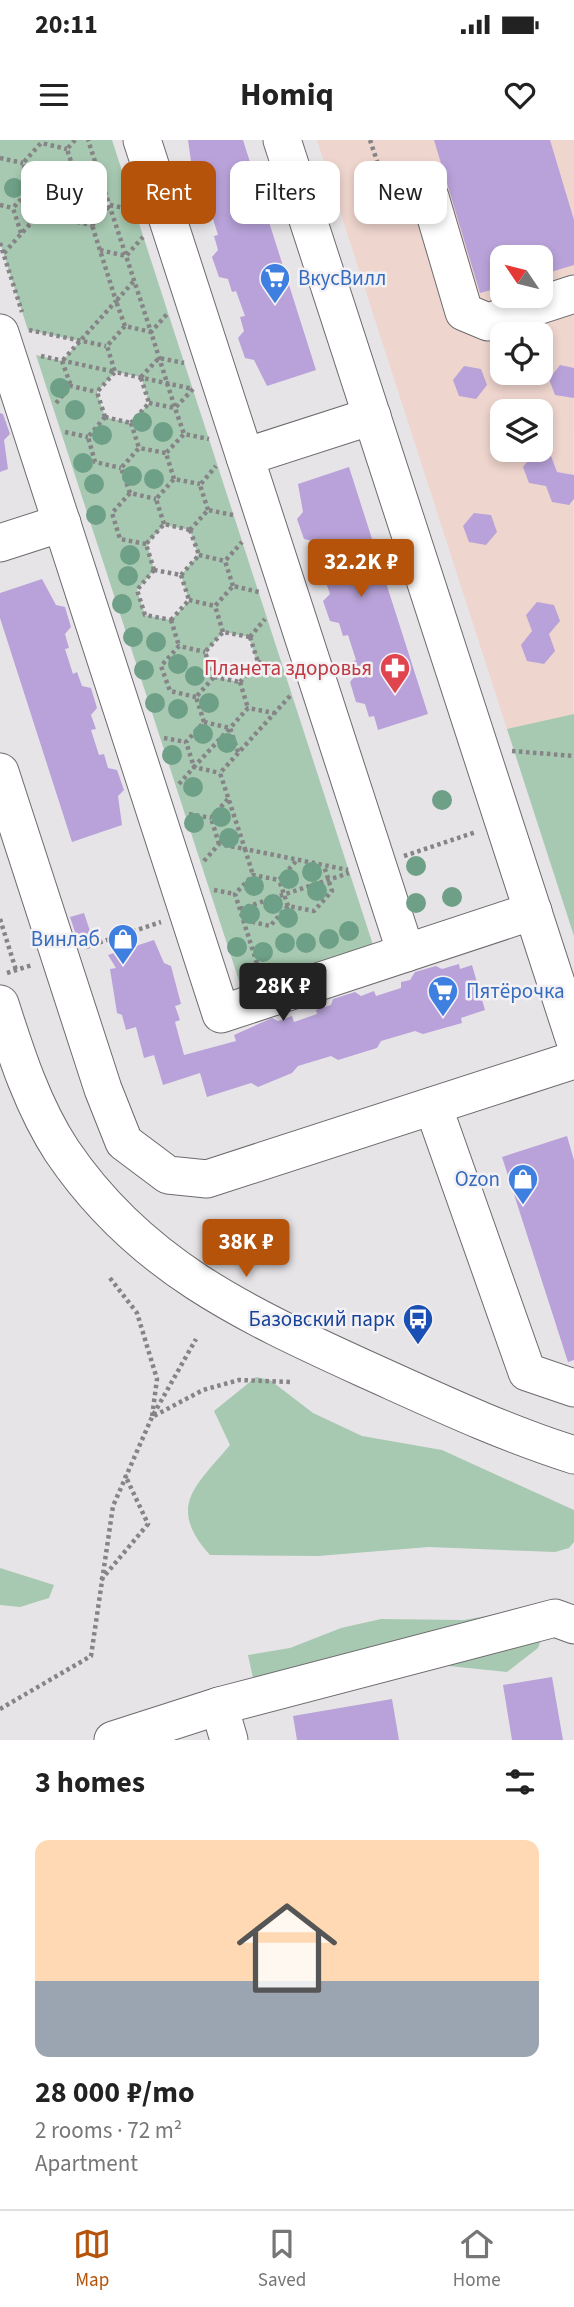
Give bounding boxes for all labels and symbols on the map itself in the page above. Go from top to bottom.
north arrow [490,245,553,308]
supermarket icon: ВкусВилл [258,261,292,305]
place label: ВкусВилл [298,263,386,293]
pin: 32.2K ₽ [296,540,426,599]
pharmacy icon: Планета здоровья [378,651,412,695]
place label: Планета здоровья [204,653,372,683]
shop icon: Винлаб [106,922,140,966]
place label: Винлаб [31,924,100,954]
pin: 28K ₽ [234,964,332,1023]
supermarket icon: Пятёрочка [426,974,460,1018]
place label: Пятёрочка [466,976,565,1006]
shop icon: Ozon [506,1162,540,1206]
place label: Ozon [455,1164,500,1194]
pin: 38K ₽ [197,1220,295,1279]
bus stop icon: Базовский парк [401,1302,435,1346]
place label: Базовский парк [248,1304,396,1334]

